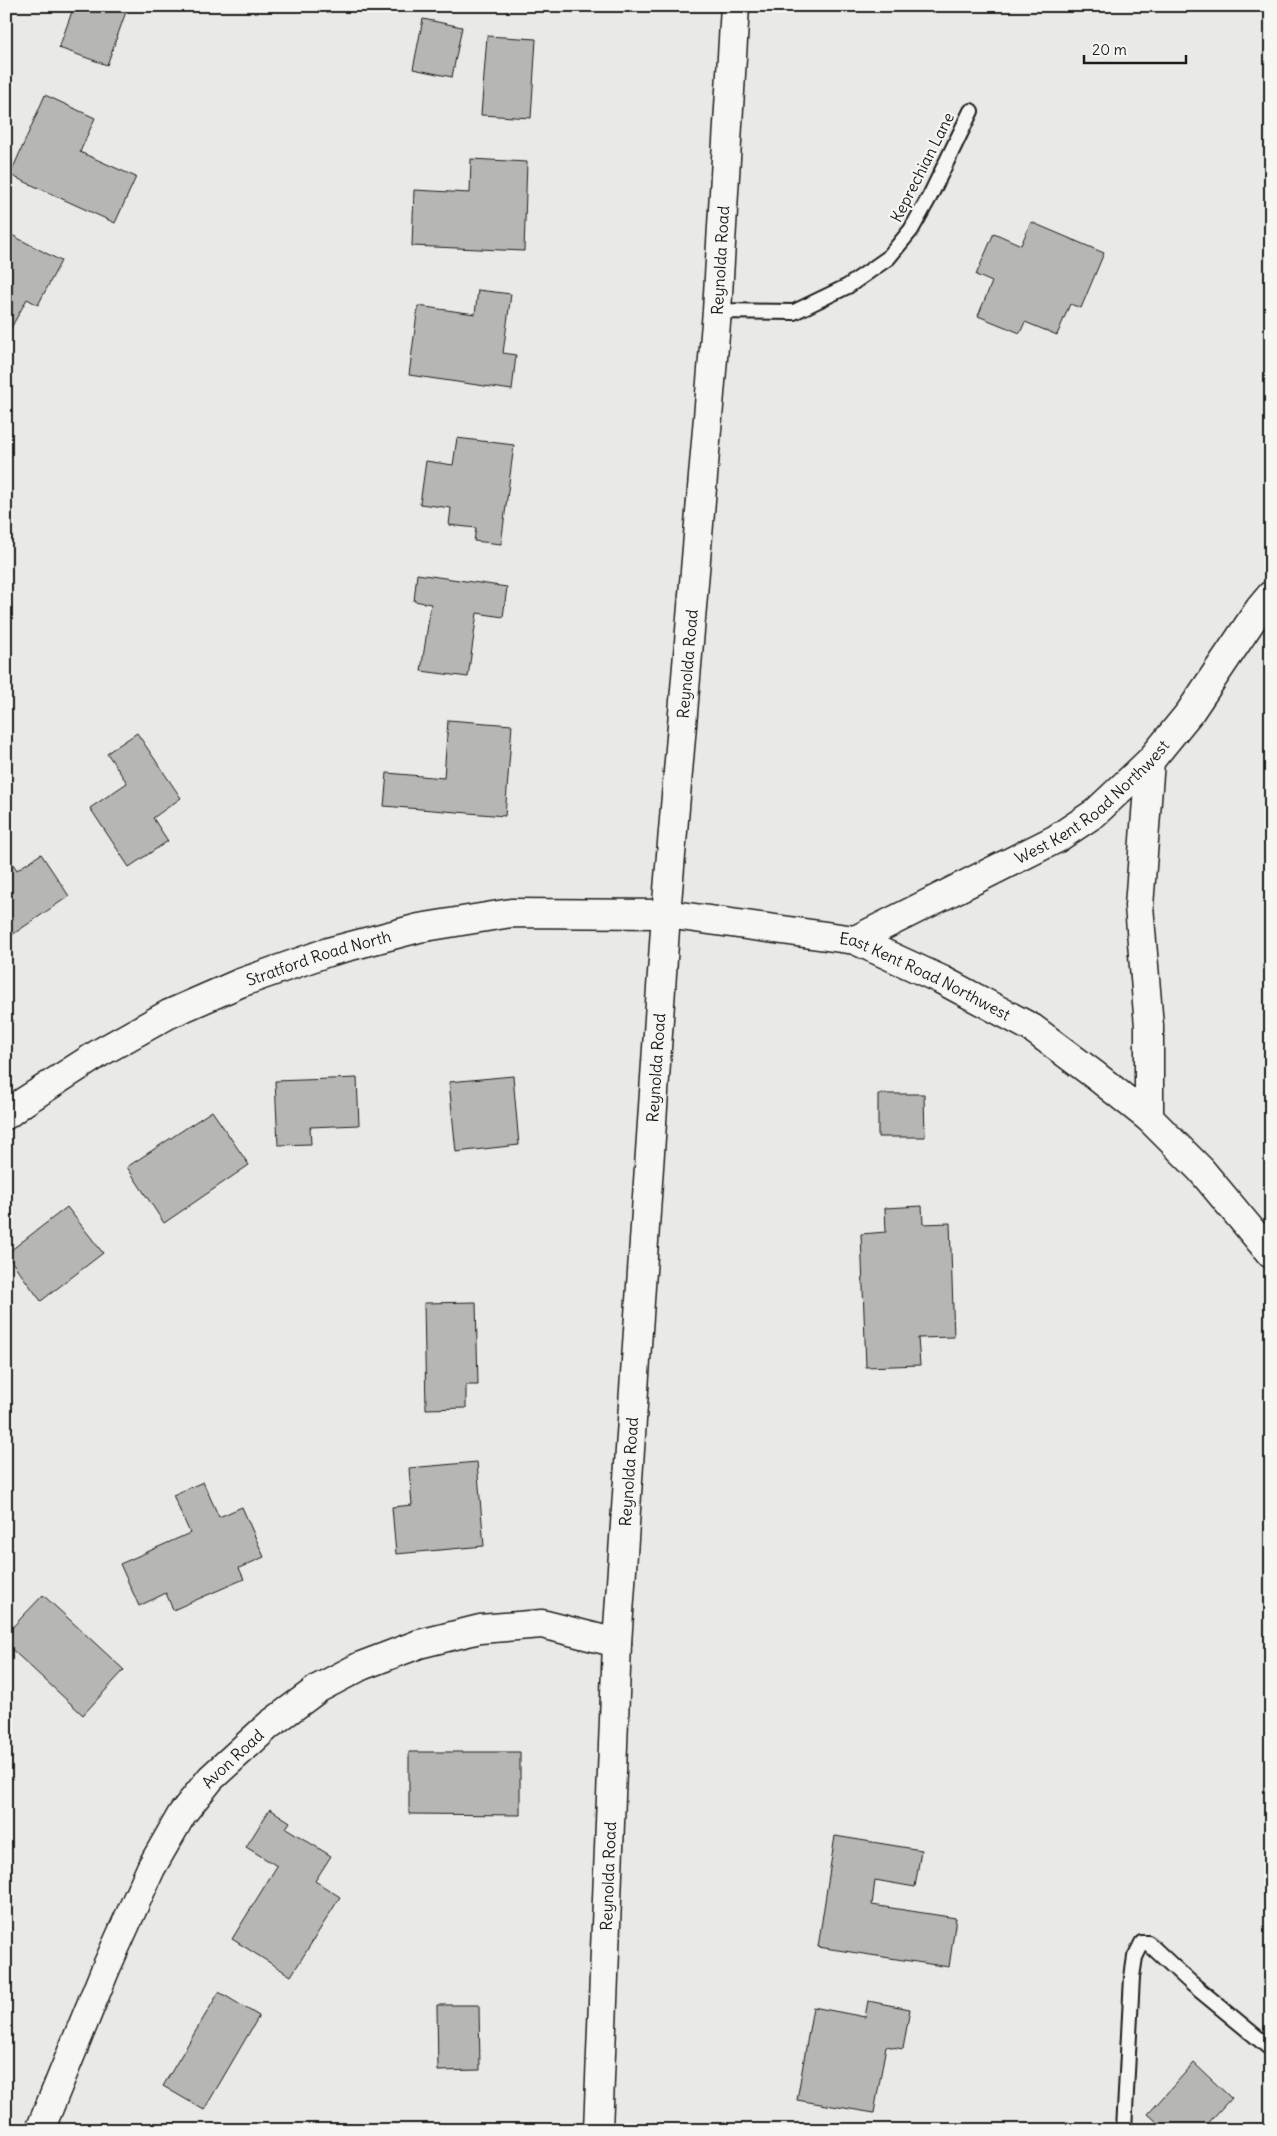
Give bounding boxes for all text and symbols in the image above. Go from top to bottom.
scale bar [1084,32,1187,64]
text: 20 m [1092,40,1127,59]
street label: Keprechian Lane [886,109,958,225]
street label: Reynolda Road [707,205,733,315]
street label: Reynolda Road [673,609,702,719]
street label: West Kent Road Northwest [1011,735,1174,868]
street label: Stratford Road North [243,926,393,990]
street label: East Kent Road Northwest [838,928,1014,1025]
street label: Reynolda Road [642,1012,669,1123]
street label: Reynolda Road [615,1417,642,1527]
street label: Avon Road [197,1725,268,1792]
street label: Reynolda Road [596,1821,620,1931]

